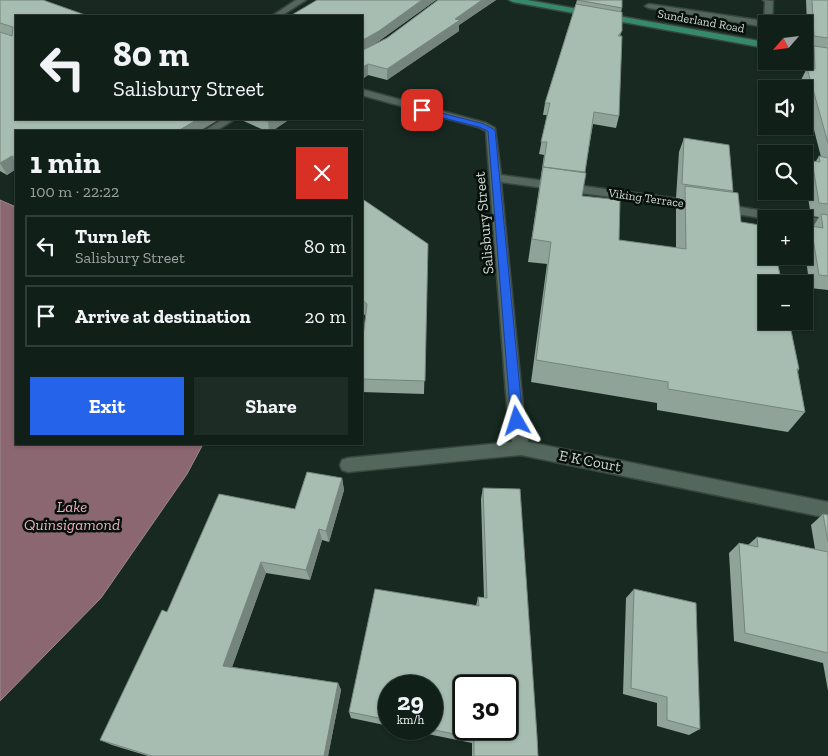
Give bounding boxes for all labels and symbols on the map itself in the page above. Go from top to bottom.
street label: Sunderland Road [656,6,746,36]
north arrow [758,15,812,70]
pin [401,89,443,131]
street label: Salisbury Street [471,171,497,275]
street label: Viking Terrace [606,186,685,210]
position arrow [490,394,542,446]
street label: E K Court [557,446,623,476]
water label: Lake Quinsigamond [24,497,120,534]
speed limit sign: 30 [453,675,518,740]

